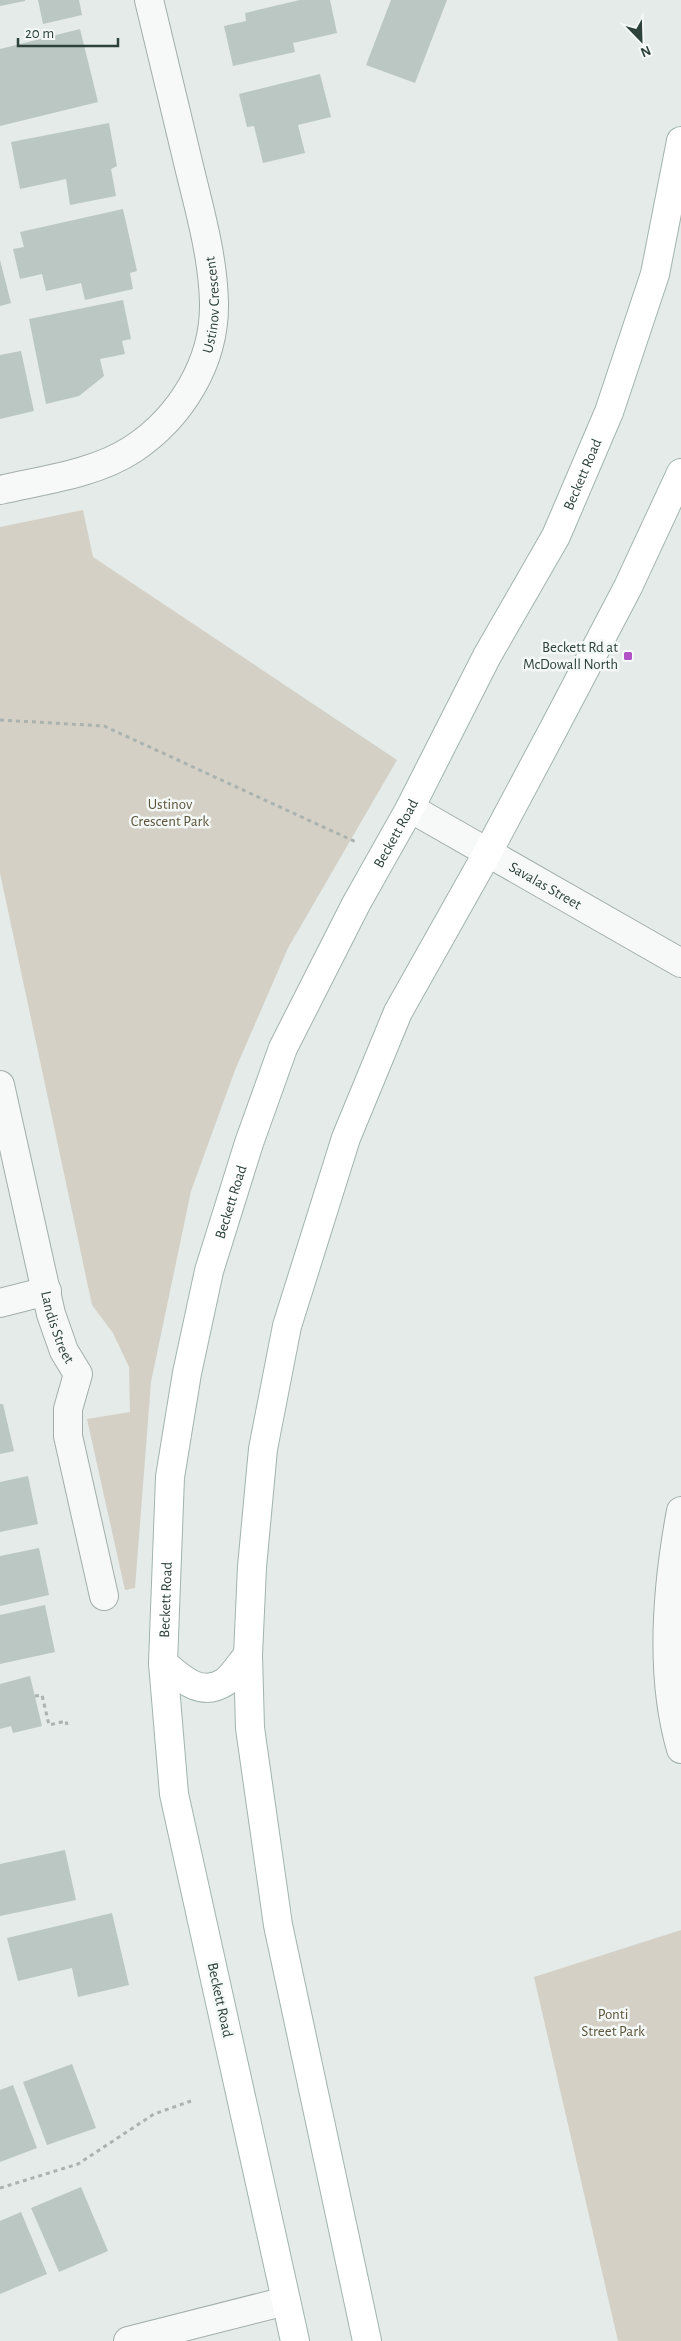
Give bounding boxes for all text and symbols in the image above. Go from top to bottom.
scale bar [18,15,118,47]
north arrow [616,15,666,65]
text: 20 m [25,26,54,41]
text: N [638,43,653,59]
street label: Ustinov Crescent [199,255,222,355]
street label: Beckett Road [561,436,604,512]
place label: Beckett Rd at McDowall North [523,640,618,672]
marker: Beckett Rd at McDowall North [622,650,634,662]
street label: Beckett Road [371,796,421,870]
park label: Ustinov Crescent Park [131,797,209,829]
street label: Savalas Street [507,859,584,912]
street label: Beckett Road [212,1163,249,1240]
street label: Landis Street [39,1290,77,1366]
street label: Beckett Road [156,1561,174,1638]
street label: Beckett Road [205,1961,235,2039]
park label: Ponti Street Park [581,2007,645,2039]

